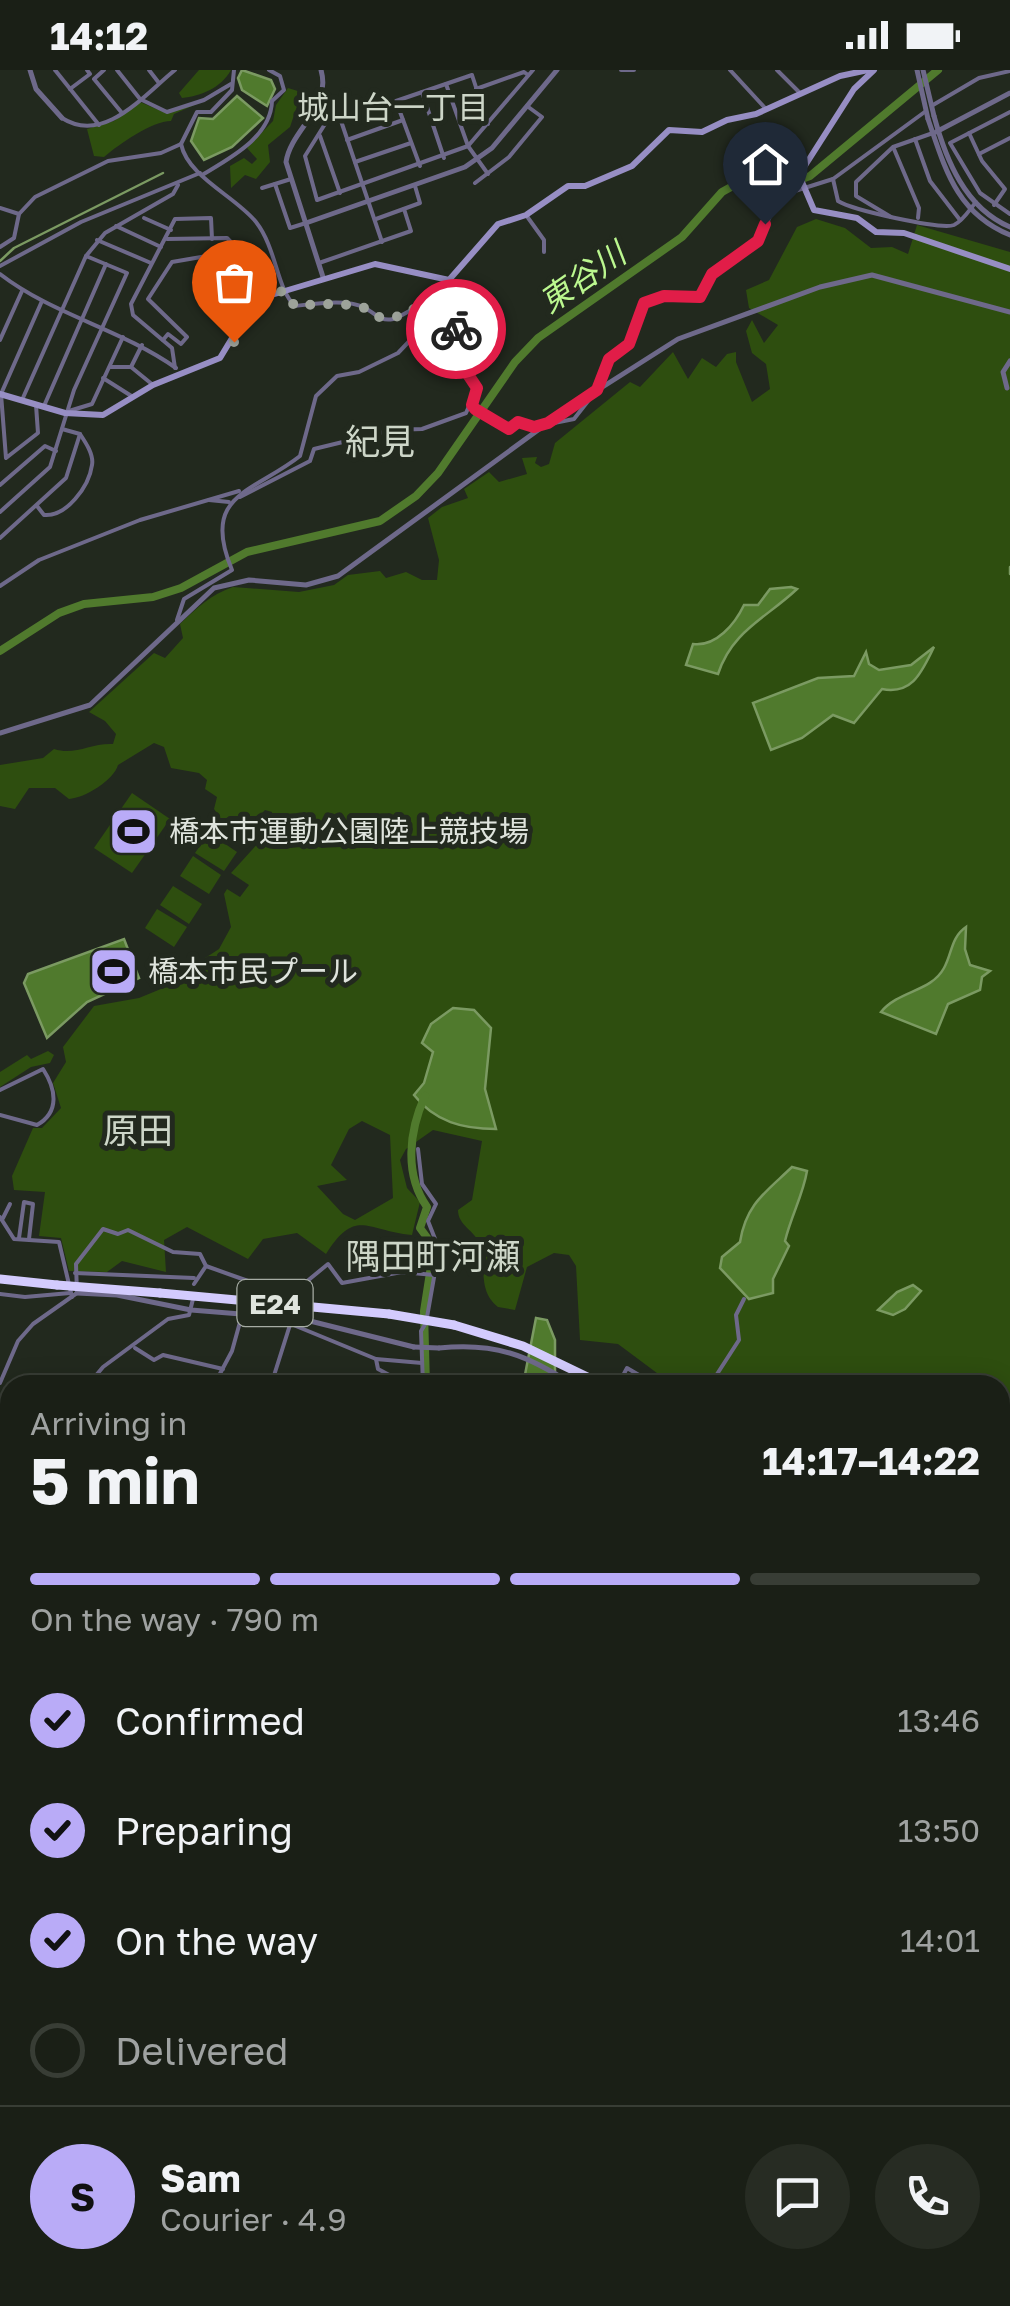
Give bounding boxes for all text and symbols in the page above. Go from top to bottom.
text: 14:12 [50,13,148,58]
district label: 城山台一丁目 [297,88,489,126]
pin [723,122,808,225]
icon: home [738,137,793,192]
water label: 東谷川 [532,232,635,320]
pin [192,240,277,343]
icon: bag [207,255,262,310]
courier [406,279,506,379]
icon: bike [429,302,484,357]
district label: 紀見 [345,420,415,462]
sports icon: 橋本市運動公園陸上競技場 [108,805,160,857]
place label: 橋本市運動公園陸上競技場 [169,813,529,849]
sports icon: 橋本市民プール [87,945,139,997]
place label: 橋本市民プール [148,953,358,989]
district label: 原田 [103,1109,173,1151]
district label: 隅田町河瀬 [345,1235,521,1277]
road number: E24 [238,1280,312,1326]
text: Arriving in [30,1404,187,1442]
text: 14:17–14:22 [762,1438,980,1483]
text: 5 min [30,1440,200,1518]
text: On the way · 790 m [30,1600,319,1638]
icon: check [30,1693,85,1748]
text: Confirmed [115,1698,305,1743]
text: 13:46 [897,1701,980,1739]
icon: check [30,1803,85,1858]
text: Preparing [115,1808,293,1853]
text: 13:50 [898,1811,980,1849]
icon: check [30,1913,85,1968]
text: On the way [115,1918,318,1963]
text: 14:01 [900,1921,980,1959]
text: Delivered [115,2028,288,2073]
button: chat [745,2144,850,2249]
button: phone [875,2144,980,2249]
text: Sam [160,2155,241,2200]
text: S [70,2174,95,2219]
text: Courier · 4.9 [160,2200,347,2238]

